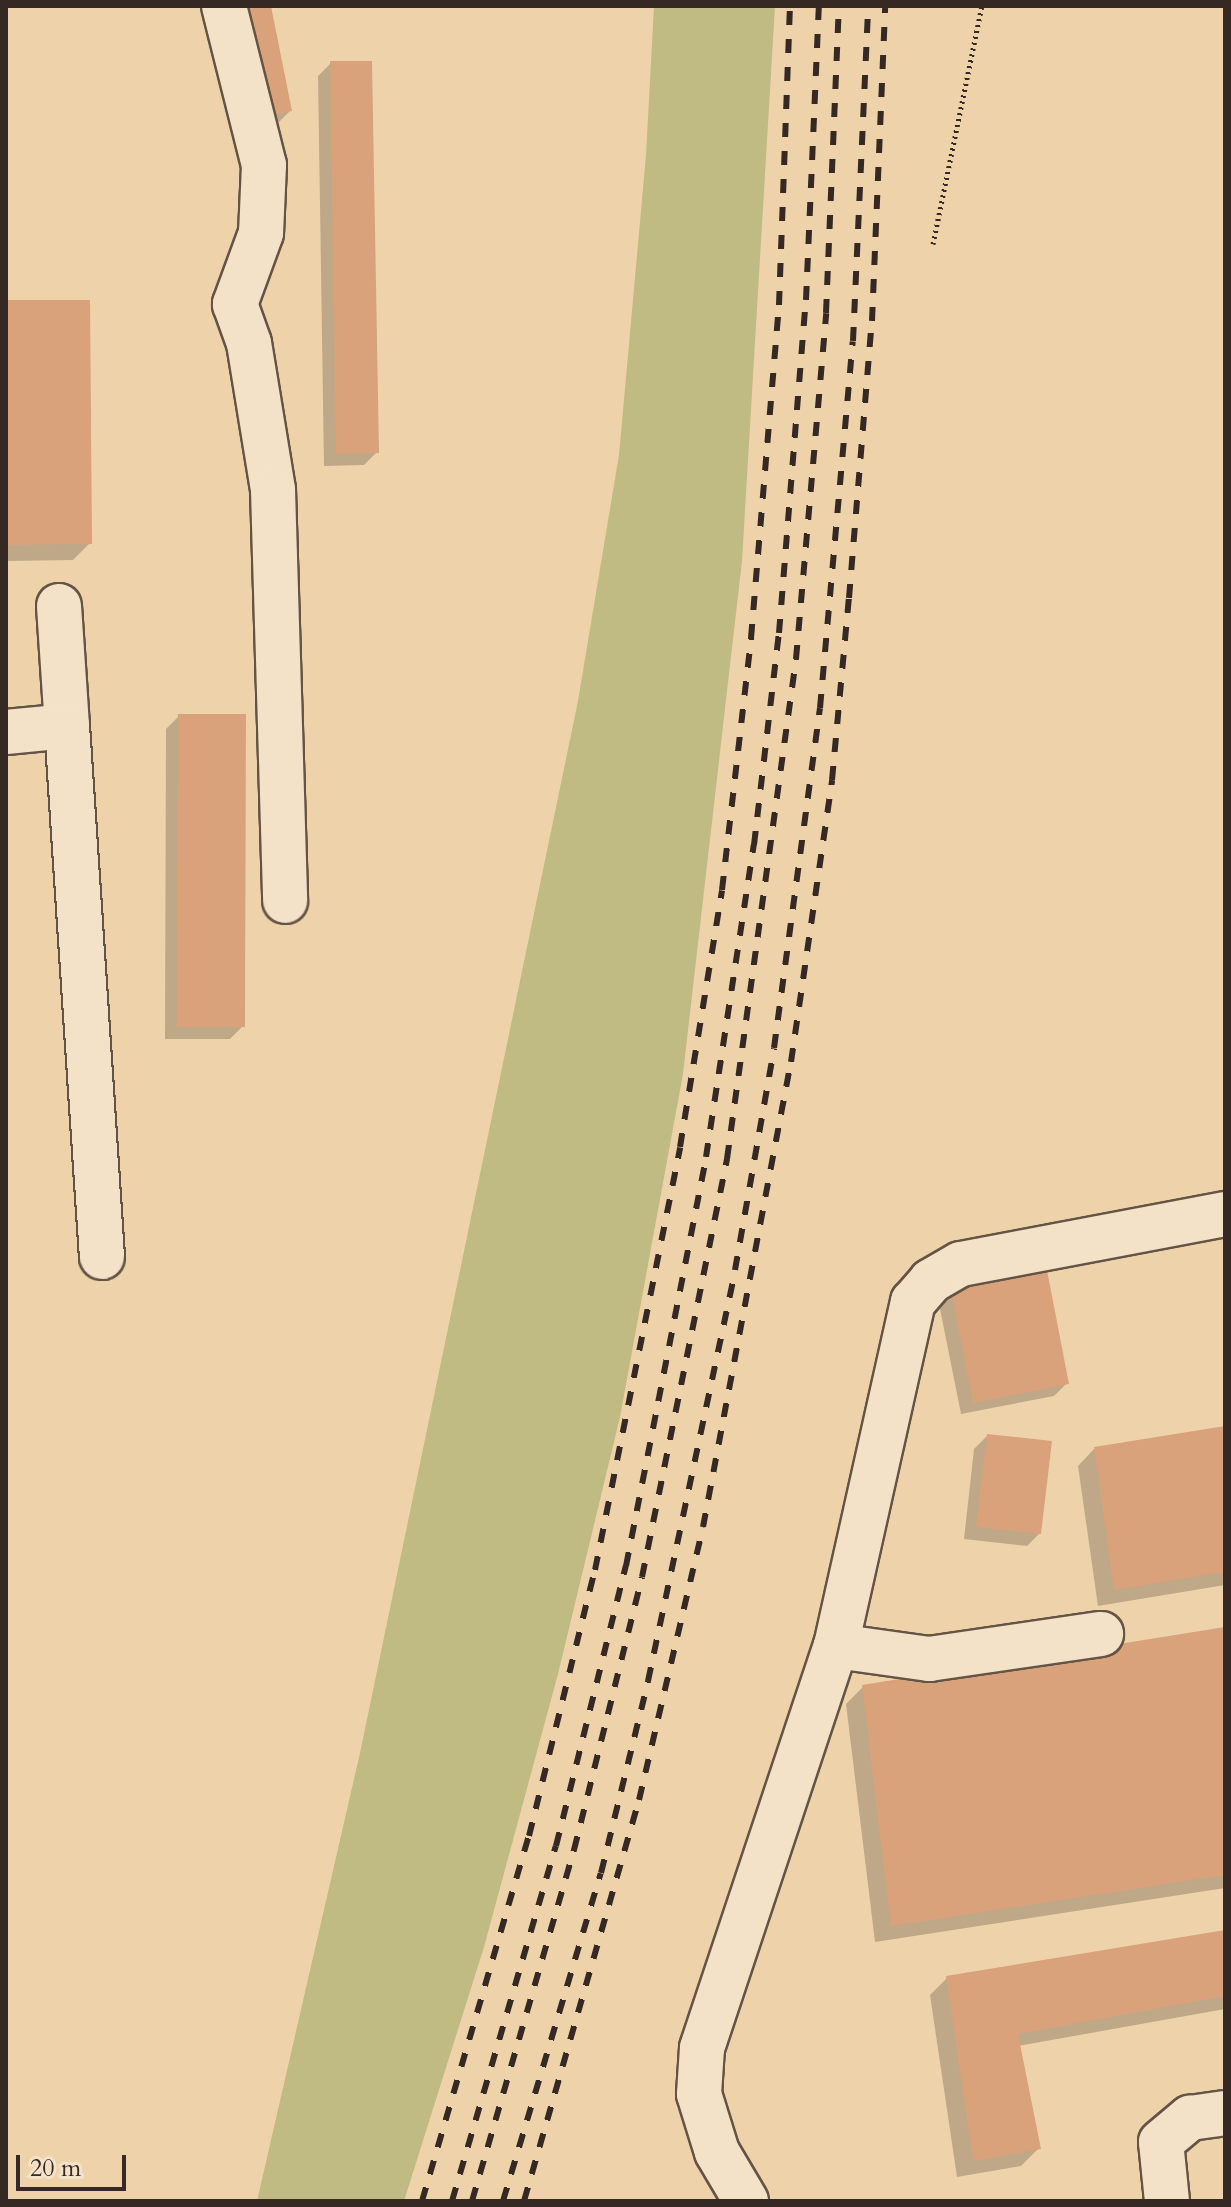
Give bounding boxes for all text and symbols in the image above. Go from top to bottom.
scale bar [20,2139,130,2189]
text: 20 m [30,2152,81,2185]

